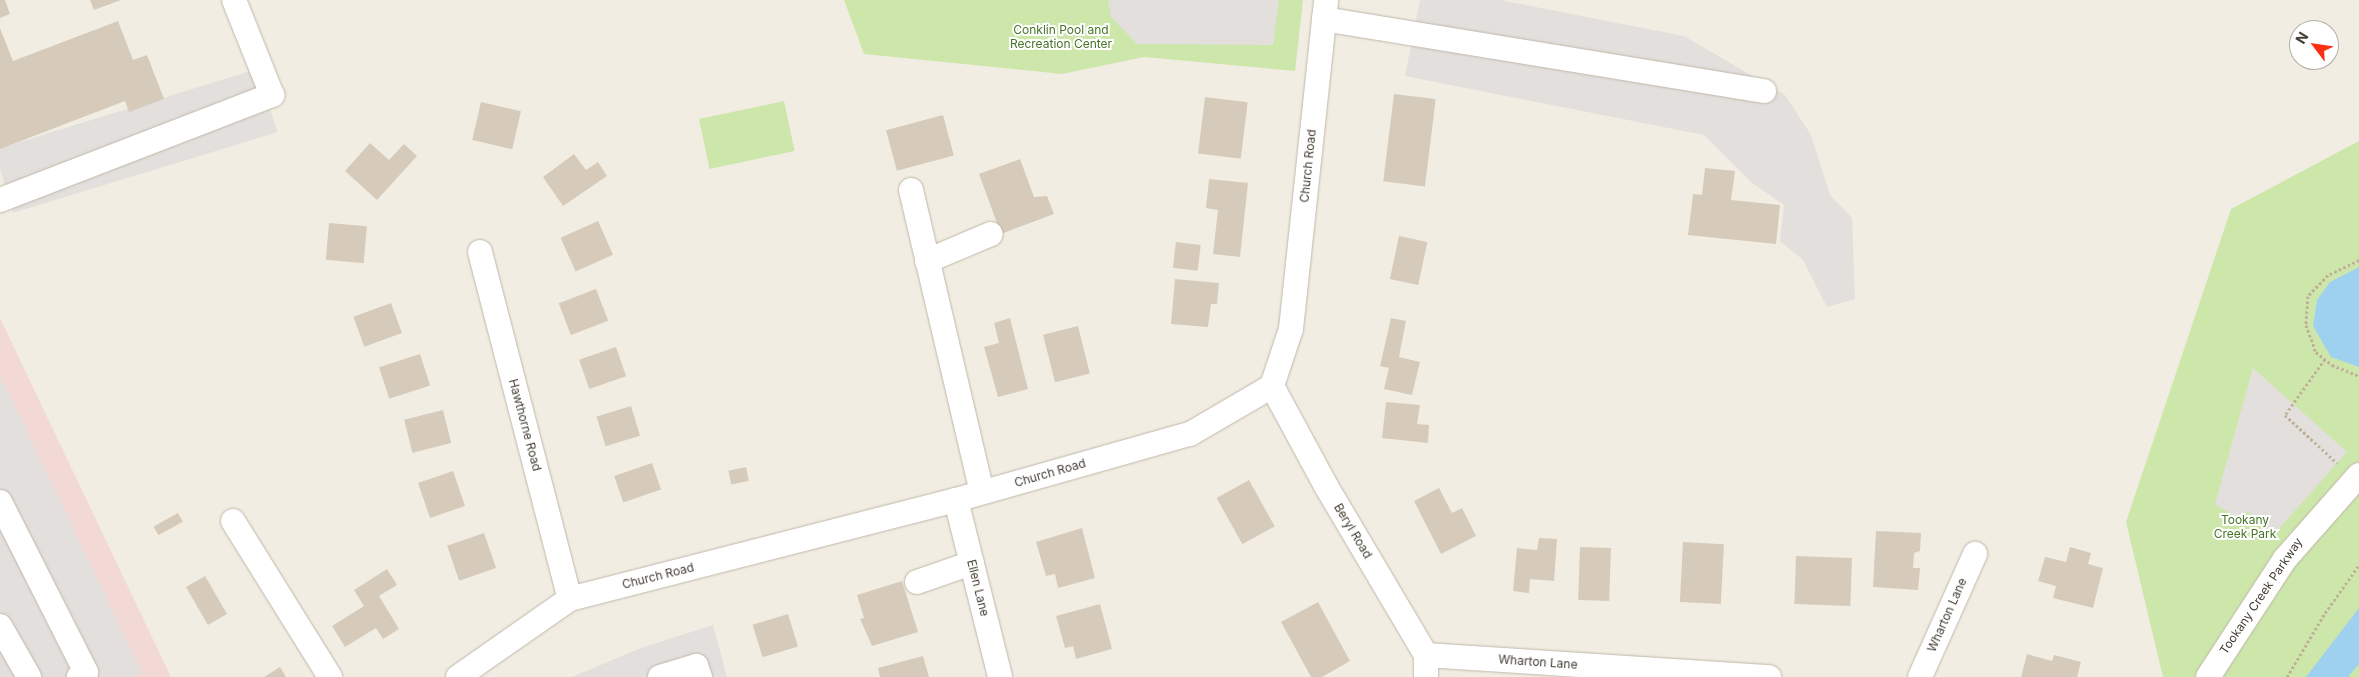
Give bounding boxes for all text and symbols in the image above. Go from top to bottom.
north arrow [2289,20,2339,70]
park label: Conklin Pool and Recreation Center [1010,23,1112,51]
text: N [2292,29,2312,46]
street label: Church Road [1297,129,1319,203]
street label: Hawthorne Road [506,377,544,473]
street label: Church Road [1013,456,1087,490]
street label: Beryl Road [1331,501,1375,561]
park label: Tookany Creek Park [2214,513,2276,541]
street label: Tookany Creek Parkway [2217,535,2305,657]
street label: Ellen Lane [964,558,992,618]
street label: Church Road [621,560,695,592]
street label: Wharton Lane [1924,576,1970,654]
street label: Wharton Lane [1498,652,1578,672]

